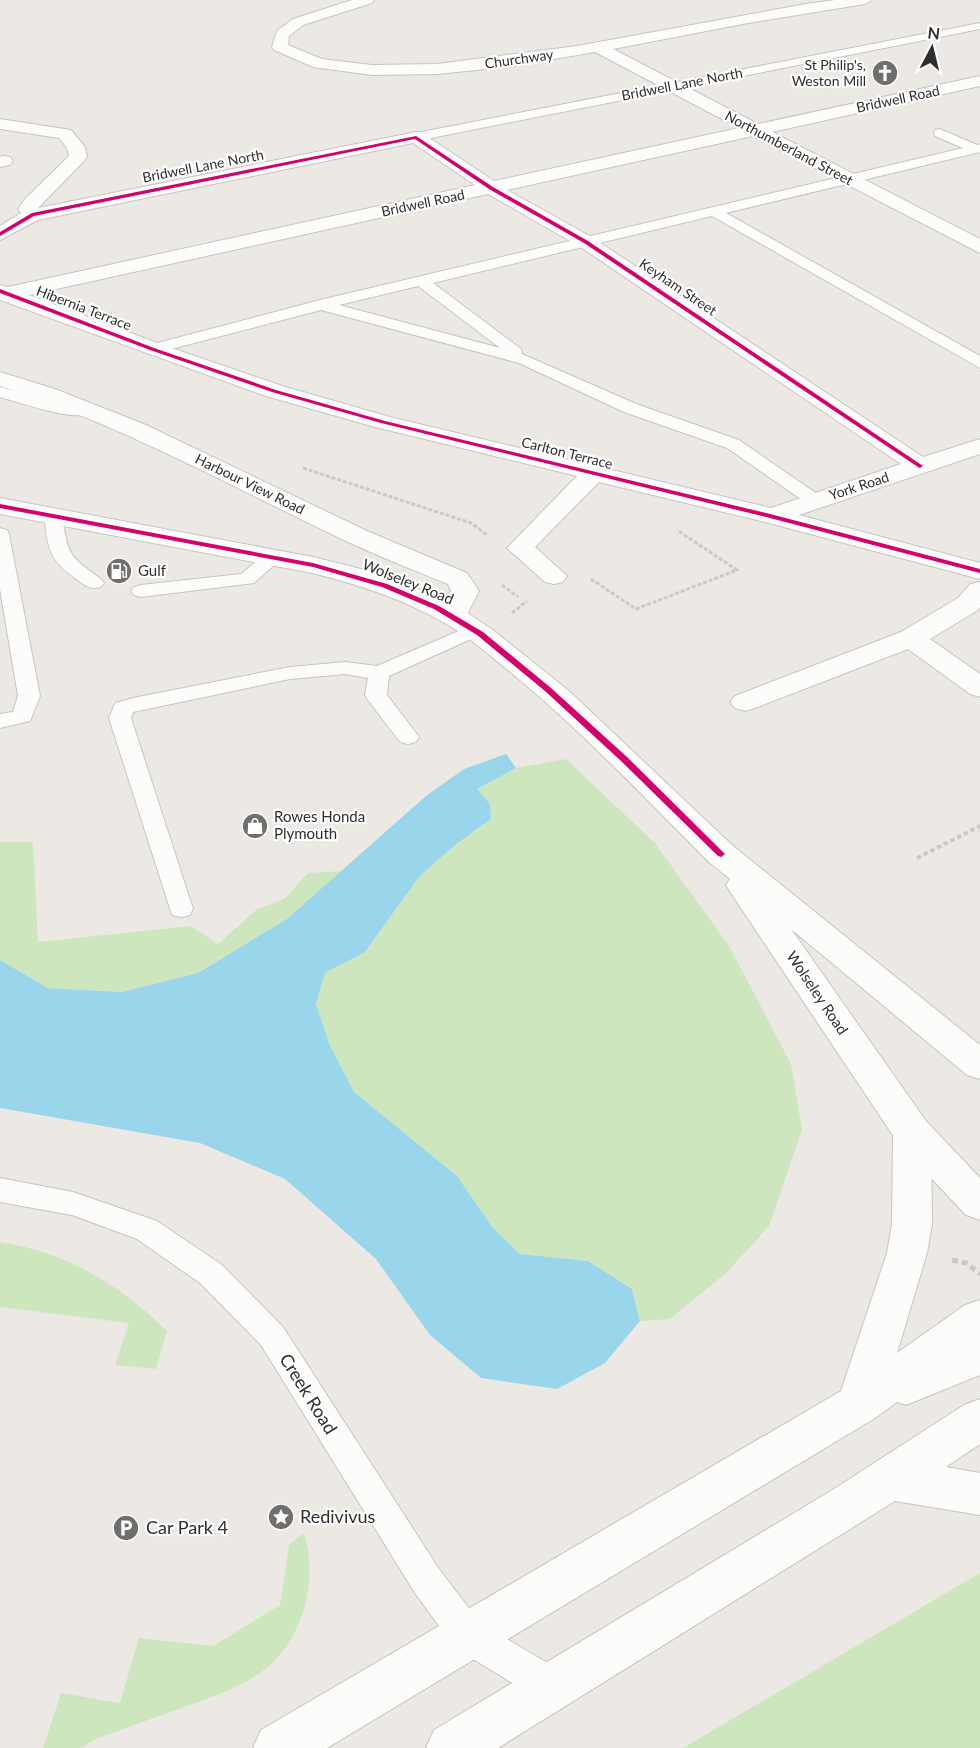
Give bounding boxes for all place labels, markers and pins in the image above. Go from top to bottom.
place label: St Philip's, Weston Mill [792,56,866,89]
church icon: St Philip's, Weston Mill [870,58,900,88]
fuel station icon: Gulf [104,556,134,586]
place label: Gulf [138,561,167,579]
place label: Rowes Honda Plymouth [274,807,365,842]
shop icon: Rowes Honda Plymouth [240,811,270,841]
place icon: Redivivus [266,1502,296,1532]
place label: Redivivus [300,1505,376,1527]
parking icon: Car Park 4 [111,1513,141,1543]
place label: Car Park 4 [146,1516,228,1538]

